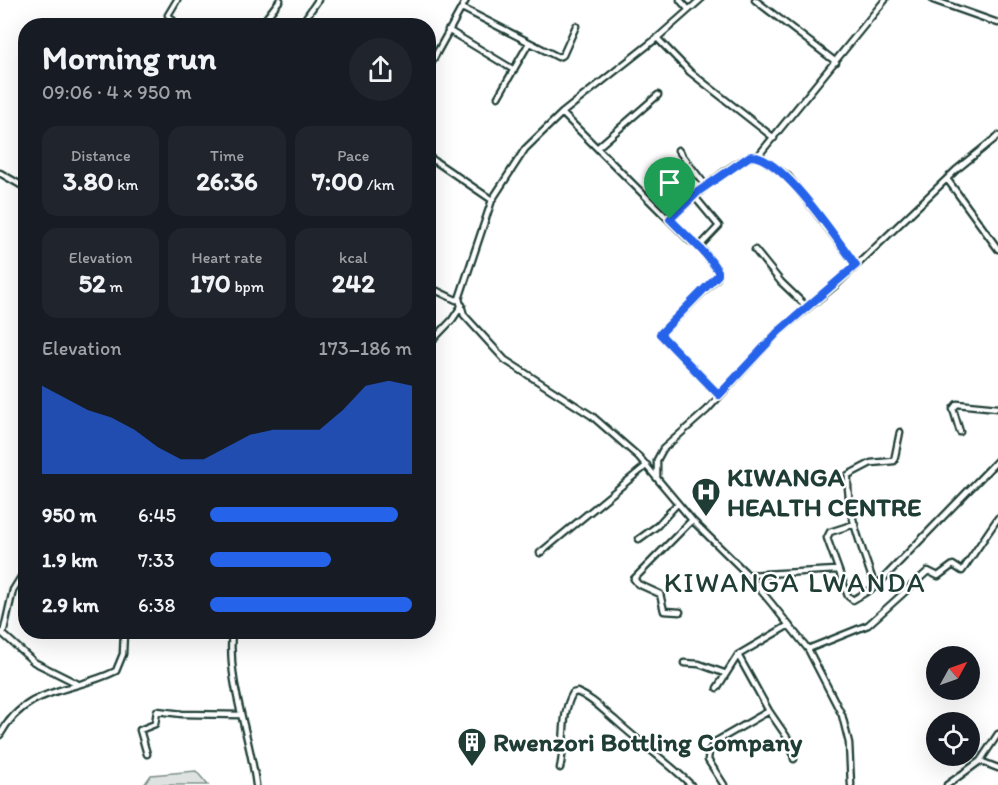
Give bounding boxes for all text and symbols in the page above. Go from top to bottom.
text: Morning run [42,38,217,77]
button: share [349,38,412,101]
text: 09:06 · 4 × 950 m [42,80,192,104]
text: Distance [71,146,131,165]
text: Time [210,146,244,165]
text: Pace [337,146,369,165]
pin [644,157,695,219]
text: 3.80 [63,165,114,197]
text: 26:36 [196,165,258,197]
text: 7:00 [312,165,363,197]
icon: arrive [653,166,686,199]
text: km [114,175,138,194]
text: /km [363,175,395,194]
text: Elevation [69,248,132,267]
text: Heart rate [192,248,262,267]
text: kcal [339,248,368,267]
text: 52 [78,267,106,299]
text: 170 [190,267,231,299]
text: 242 [332,267,375,299]
text: m [106,277,123,296]
text: bpm [231,277,264,296]
text: Elevation [42,336,121,360]
text: 173–186 m [319,336,412,360]
place label: KIWANGA HEALTH CENTRE [727,461,921,523]
hospital icon: KIWANGA HEALTH CENTRE [690,476,722,518]
text: 950 m [42,503,97,527]
text: 6:45 [138,503,176,527]
text: 1.9 km [42,548,98,572]
text: 7:33 [138,548,175,572]
district label: KIWANGA LWANDA [664,565,926,599]
text: 2.9 km [42,593,99,617]
text: 6:38 [138,593,175,617]
north arrow [926,646,980,700]
map controls [926,646,980,766]
button: locate [926,712,980,766]
building icon: Rwenzori Bottling Company [456,726,488,768]
place label: Rwenzori Bottling Company [493,726,803,758]

